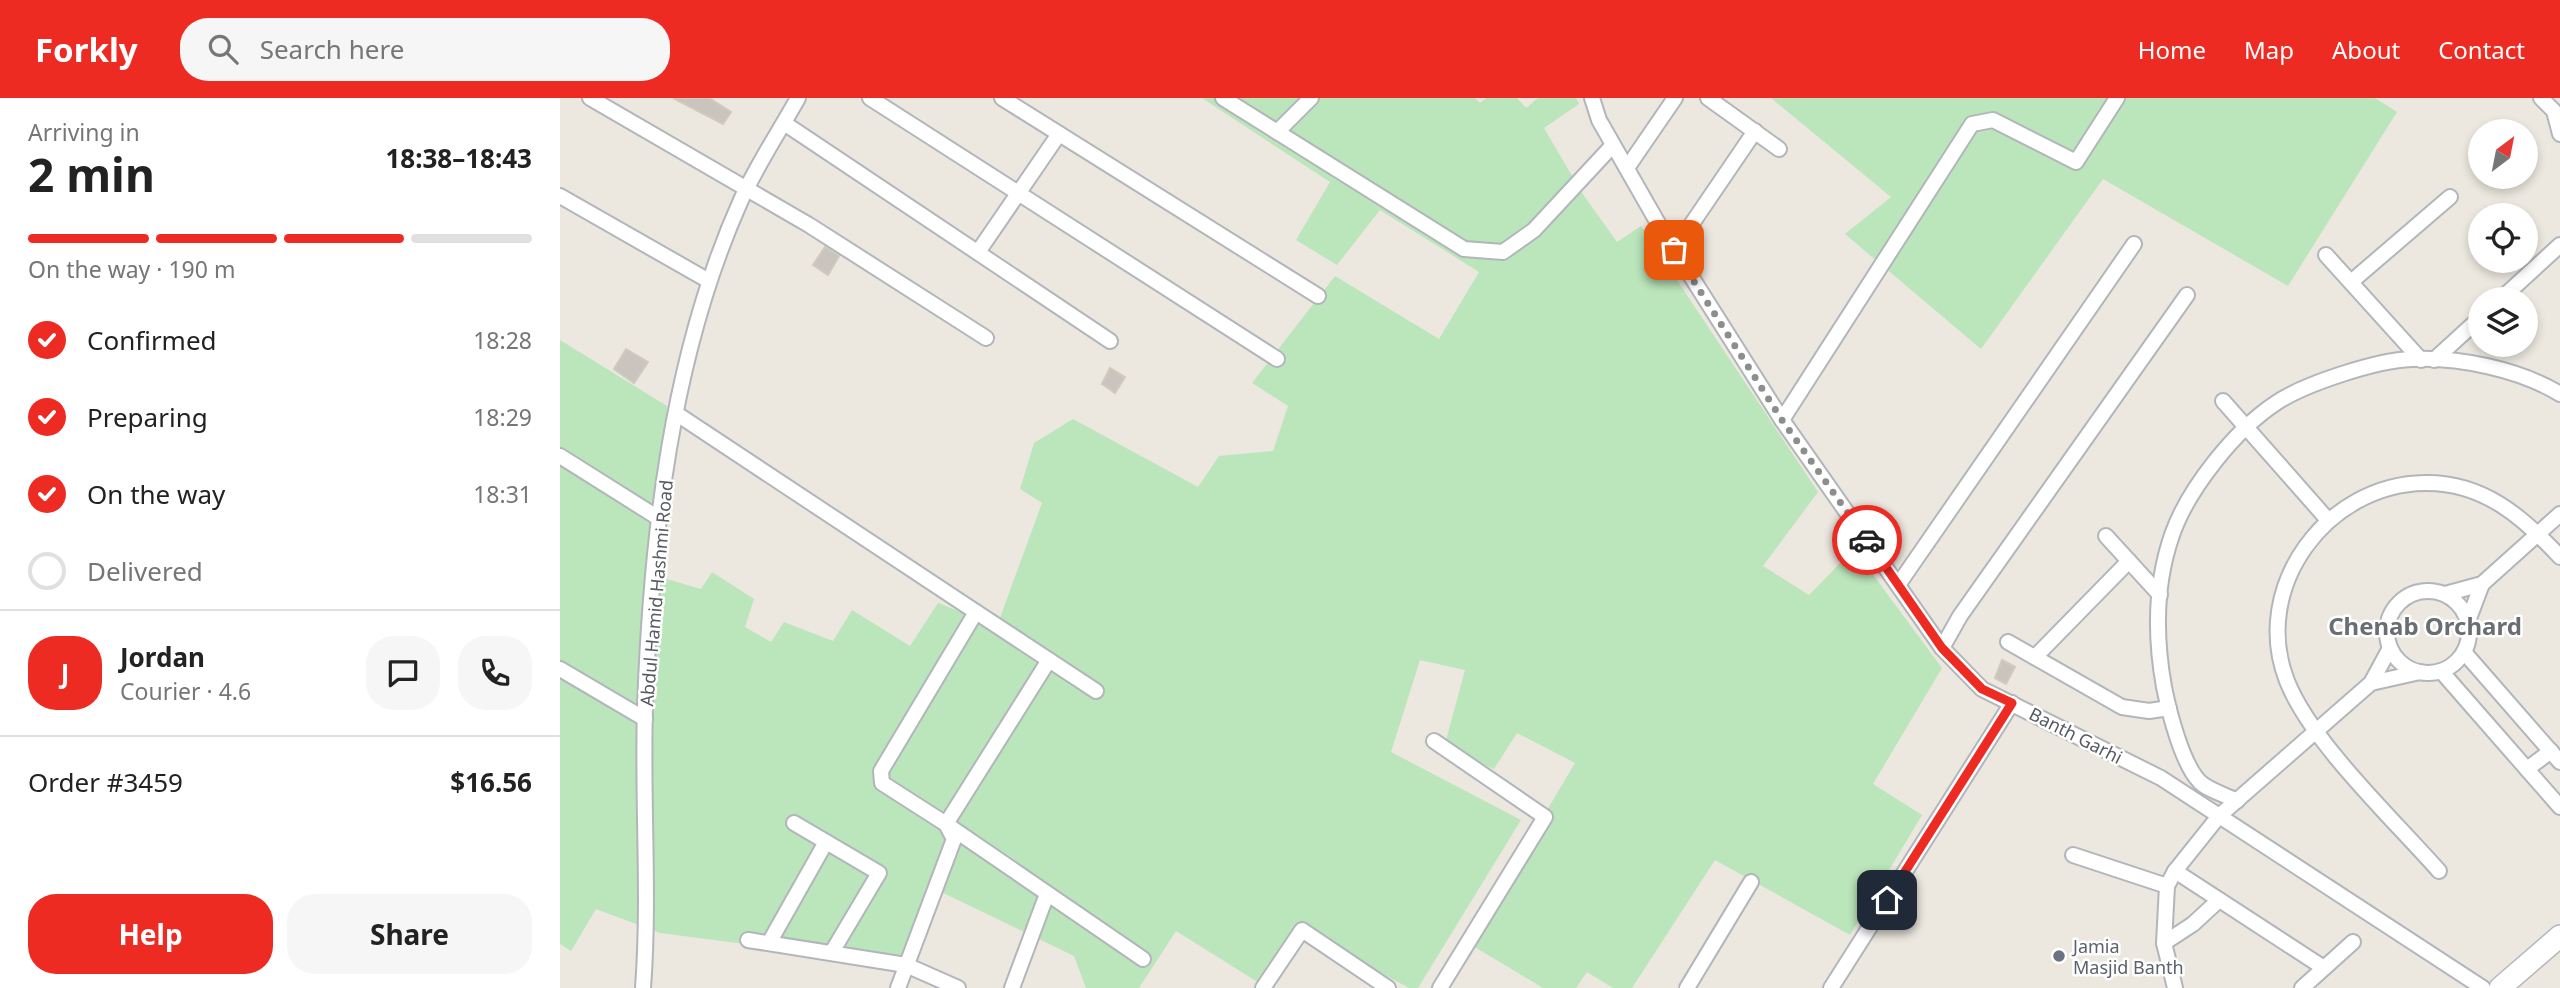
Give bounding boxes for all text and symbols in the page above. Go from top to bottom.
search box [180,18,670,81]
text: Forkly [35,27,138,72]
icon: search [204,30,242,68]
text: Search here [260,31,404,67]
text: Home [2138,33,2206,66]
text: Map [2244,33,2294,66]
text: About [2332,33,2400,66]
text: Contact [2438,33,2525,66]
text: Arriving in [28,116,140,148]
north arrow [2468,119,2538,189]
map controls [2468,119,2538,357]
text: 18:38–18:43 [385,140,532,176]
text: 2 min [28,143,155,205]
button: locate [2468,203,2538,273]
pin [1644,220,1704,280]
icon: bag [1655,231,1693,269]
text: On the way · 190 m [28,253,235,285]
button: layers [2468,287,2538,357]
icon: check [28,321,66,359]
text: Confirmed [87,322,217,358]
text: 18:28 [473,324,532,356]
icon: check [28,398,66,436]
text: Preparing [87,399,208,435]
text: 18:29 [473,401,532,433]
icon: check [28,475,66,513]
text: On the way [87,476,225,512]
text: 18:31 [473,478,532,510]
street label: Abdul Hamid Hashmi Road [634,479,678,707]
courier [1832,505,1902,575]
icon: car [1848,521,1886,559]
text: Delivered [87,553,203,589]
district label: Chenab Orchard [2328,609,2522,642]
button: chat [366,636,440,710]
button: phone [458,636,532,710]
text: Jordan [120,639,205,675]
text: J [61,655,69,691]
text: Courier · 4.6 [120,675,251,707]
street label: Banth Garhi [2025,701,2127,769]
text: Order #3459 [28,764,183,800]
text: $16.56 [450,764,532,800]
pin [1857,870,1917,930]
icon: home [1868,881,1906,919]
button: Help [28,894,273,974]
button: Share [287,894,532,974]
place label: Jamia Masjid Banth [2071,934,2184,979]
marker: Jamia Masjid Banth [2051,948,2067,964]

